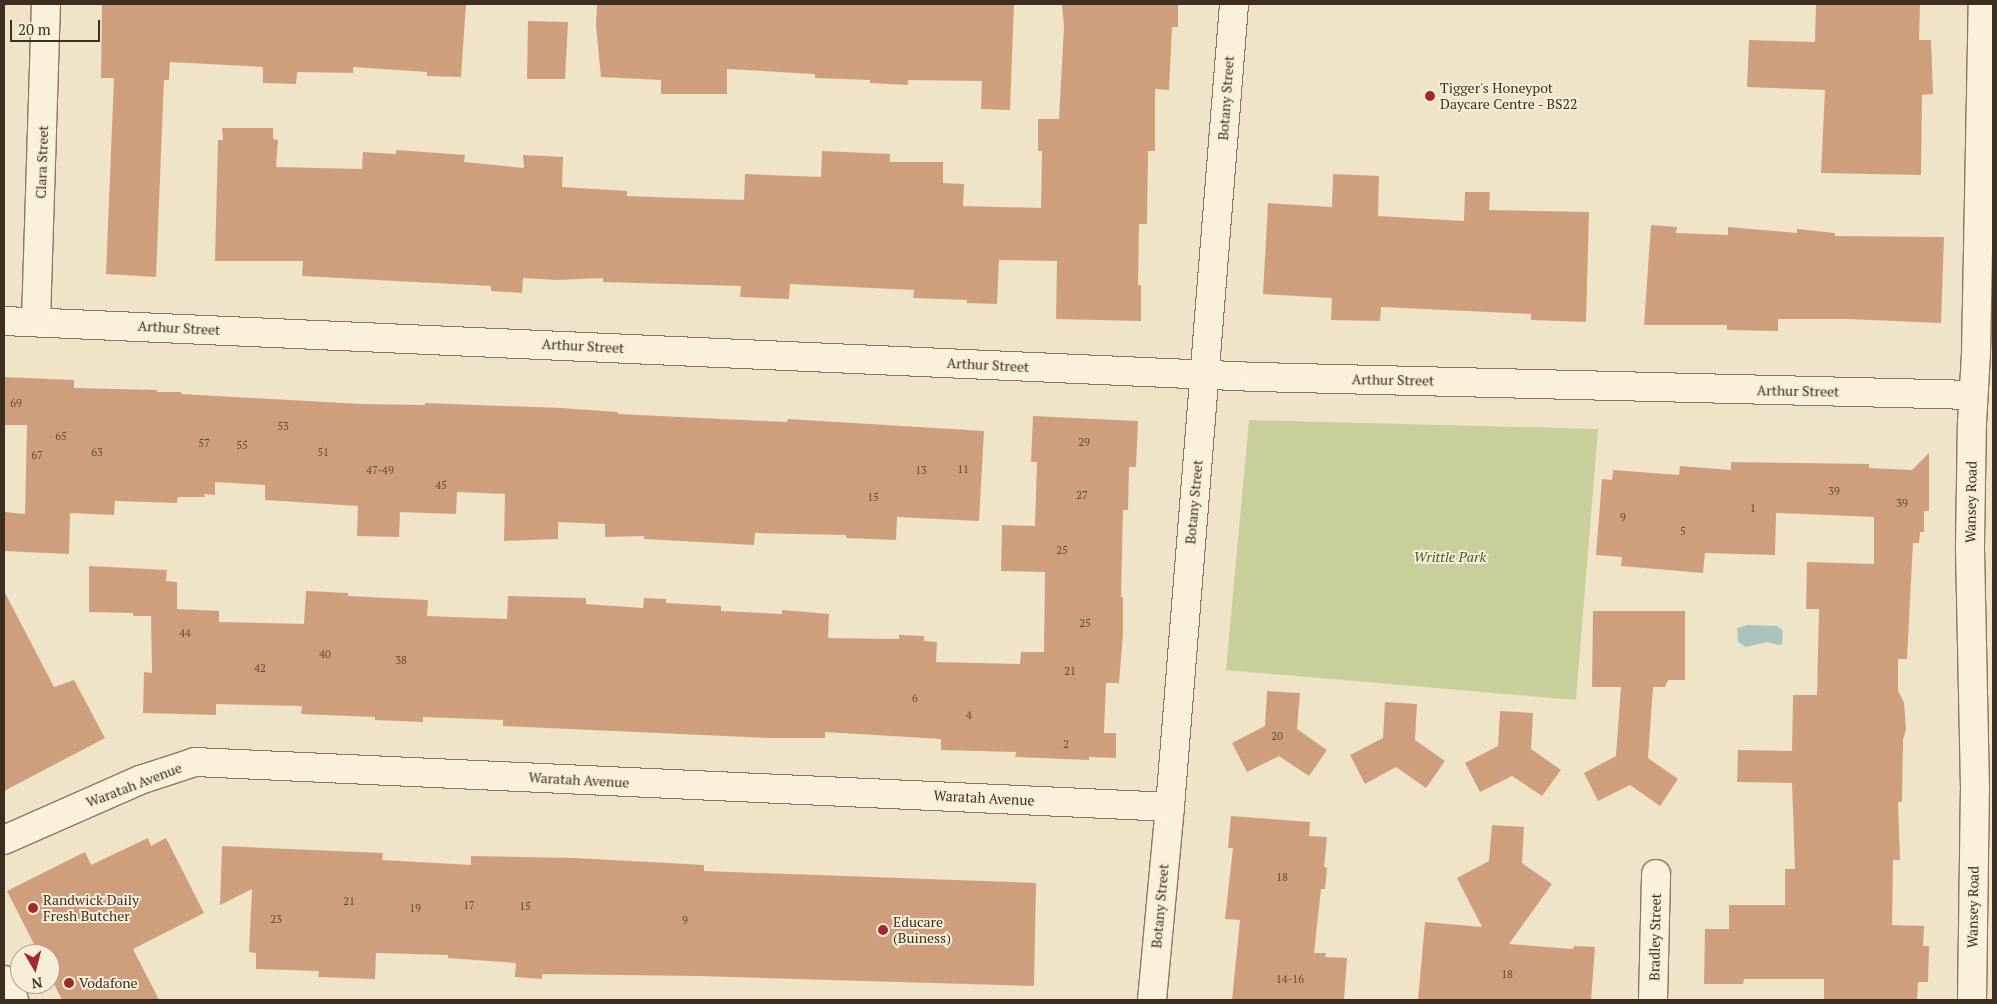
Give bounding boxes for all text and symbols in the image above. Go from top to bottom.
scale bar [12,10,102,42]
text: 20 m [18,19,51,39]
street label: Botany Street [1215,55,1237,141]
place label: Tigger's Honeypot Daycare Centre - BS22 [1440,80,1579,112]
marker: Tigger's Honeypot Daycare Centre - BS22 [1424,90,1436,102]
street label: Clara Street [32,125,52,199]
street label: Arthur Street [137,317,221,339]
street label: Arthur Street [541,335,625,357]
street label: Arthur Street [946,354,1030,376]
street label: Arthur Street [1352,371,1434,389]
street label: Arthur Street [1757,382,1839,400]
house number: 69 [10,396,22,410]
house number: 53 [277,419,289,433]
house number: 65 [55,429,67,443]
house number: 29 [1078,435,1090,449]
house number: 57 [198,436,210,450]
house number: 55 [236,438,248,452]
house number: 63 [91,445,103,459]
house number: 51 [317,445,329,459]
house number: 67 [31,448,43,462]
street label: Botany Street [1182,459,1206,545]
street label: Wansey Road [1962,461,1980,543]
house number: 11 [957,462,969,476]
house number: 47-49 [366,463,394,477]
house number: 13 [915,463,927,477]
house number: 45 [435,478,447,492]
house number: 39 [1828,484,1840,498]
house number: 27 [1076,488,1088,502]
house number: 15 [867,490,879,504]
house number: 39 [1896,496,1908,510]
house number: 1 [1750,501,1756,515]
house number: 9 [1620,510,1626,524]
house number: 5 [1680,524,1686,538]
house number: 25 [1056,543,1068,557]
park label: Writtle Park [1414,549,1486,565]
house number: 25 [1079,616,1091,630]
house number: 44 [179,626,191,640]
house number: 40 [319,647,331,661]
house number: 38 [395,653,407,667]
house number: 42 [254,661,266,675]
house number: 21 [1064,664,1076,678]
house number: 6 [912,691,918,705]
house number: 4 [966,708,972,722]
house number: 20 [1271,729,1283,743]
house number: 2 [1063,737,1069,751]
street label: Waratah Avenue [84,759,184,811]
street label: Waratah Avenue [528,769,630,791]
street label: Waratah Avenue [933,787,1035,809]
street label: Botany Street [1148,863,1172,949]
street label: Wansey Road [1964,866,1982,948]
house number: 18 [1276,870,1288,884]
place label: Randwick Daily Fresh Butcher [43,892,139,924]
street label: Bradley Street [1646,893,1664,981]
house number: 21 [343,894,355,908]
house number: 17 [463,898,475,912]
house number: 15 [519,899,531,913]
house number: 19 [409,901,421,915]
marker: Randwick Daily Fresh Butcher [27,902,39,914]
house number: 23 [270,912,282,926]
house number: 9 [682,913,688,927]
place label: Educare (Buiness) [893,914,951,946]
marker: Educare (Buiness) [877,924,889,936]
north arrow [10,944,60,994]
house number: 18 [1501,967,1513,981]
house number: 14-16 [1276,972,1304,986]
text: N [30,973,44,994]
place label: Vodafone [79,975,138,991]
marker: Vodafone [63,977,75,989]

